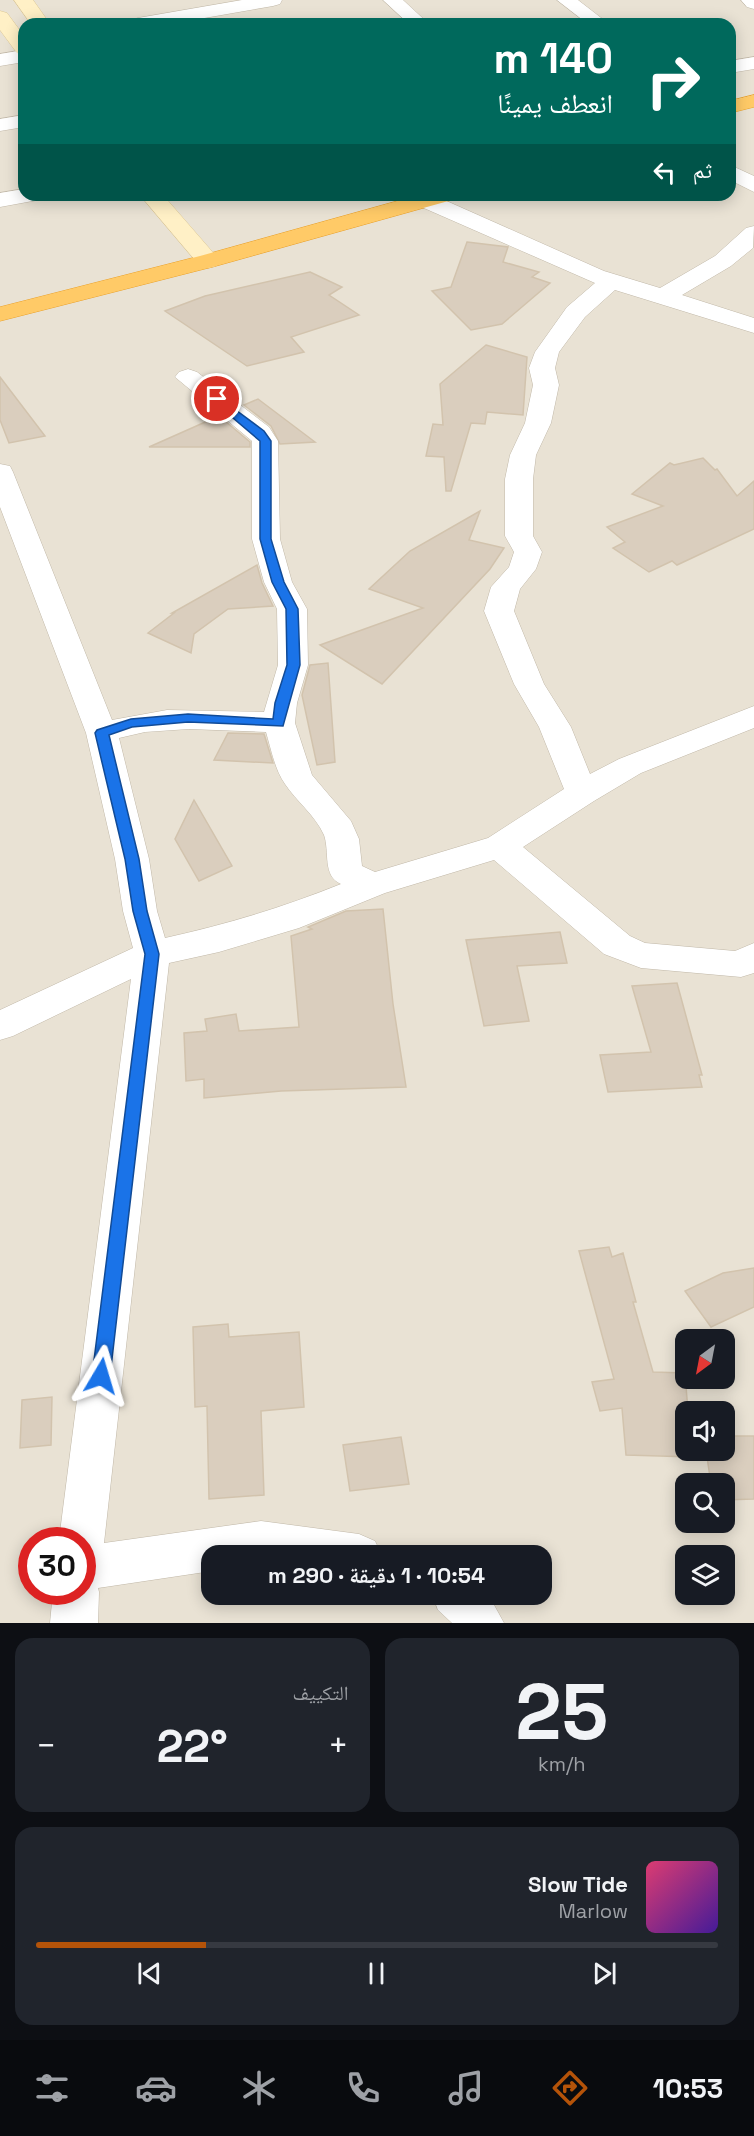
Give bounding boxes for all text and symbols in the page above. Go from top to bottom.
text: 140 m [494,32,613,85]
icon: right [634,42,712,120]
text: انعطف يمينًا [497,86,613,121]
icon: left [648,156,681,189]
text: ثم [693,156,712,184]
pin [191,373,242,424]
icon: arrive [200,382,233,415]
north arrow [675,1329,735,1389]
map controls [675,1329,735,1605]
position arrow [69,1344,133,1408]
button: sound [675,1401,735,1461]
button: search [675,1473,735,1533]
speed limit sign: 30 [18,1527,96,1605]
button: layers [675,1545,735,1605]
text: 10:54 · 1 دقيقة · 290 m [268,1561,485,1589]
text: 25 [515,1662,608,1762]
text: التكييف [292,1680,349,1706]
text: 22° [157,1718,228,1775]
text: − [36,1725,56,1767]
text: + [328,1725,348,1767]
text: km/h [538,1751,586,1777]
text: Slow Tide [528,1870,628,1898]
text: Marlow [559,1898,628,1924]
icon: previous [133,1957,166,1990]
icon: pause [360,1957,393,1990]
icon: next [588,1957,621,1990]
icon: filters [31,2067,73,2109]
icon: car [135,2067,177,2109]
icon: climate [238,2067,280,2109]
icon: phone [342,2067,384,2109]
icon: music [445,2067,487,2109]
icon: directions [549,2067,591,2109]
text: 10:53 [653,2071,723,2106]

